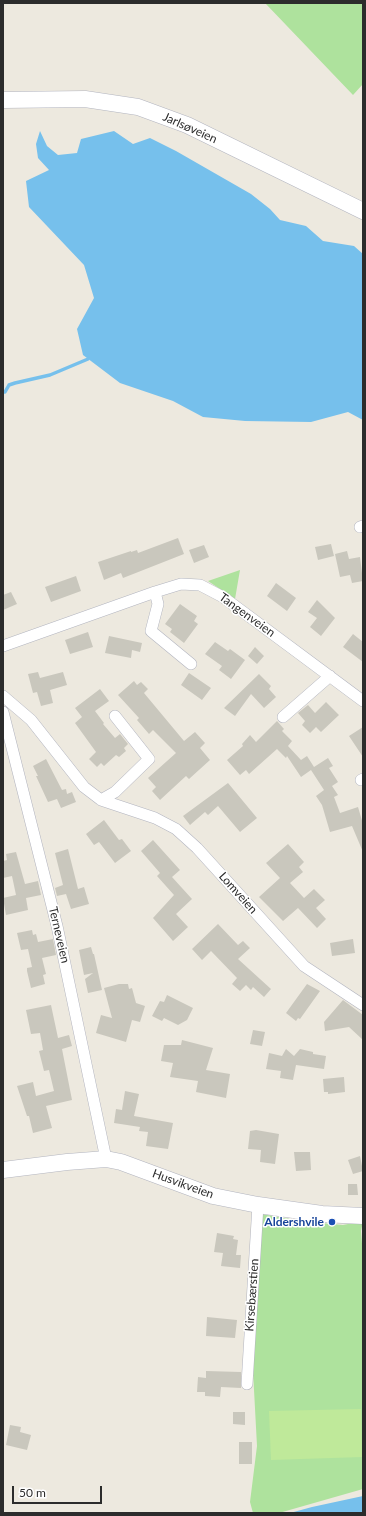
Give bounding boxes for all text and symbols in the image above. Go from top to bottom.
street label: Jarlsøveien [161,110,219,146]
street label: Tangenveien [216,590,278,640]
street label: Lomveien [216,869,260,917]
street label: Terneveien [46,905,72,965]
street label: Husvikveien [150,1166,216,1202]
place label: Aldershvile [264,1215,324,1229]
marker: Aldershvile [327,1217,337,1227]
street label: Kirsebærstien [242,1258,262,1332]
scale bar [14,1478,104,1504]
text: 50 m [19,1485,46,1500]

